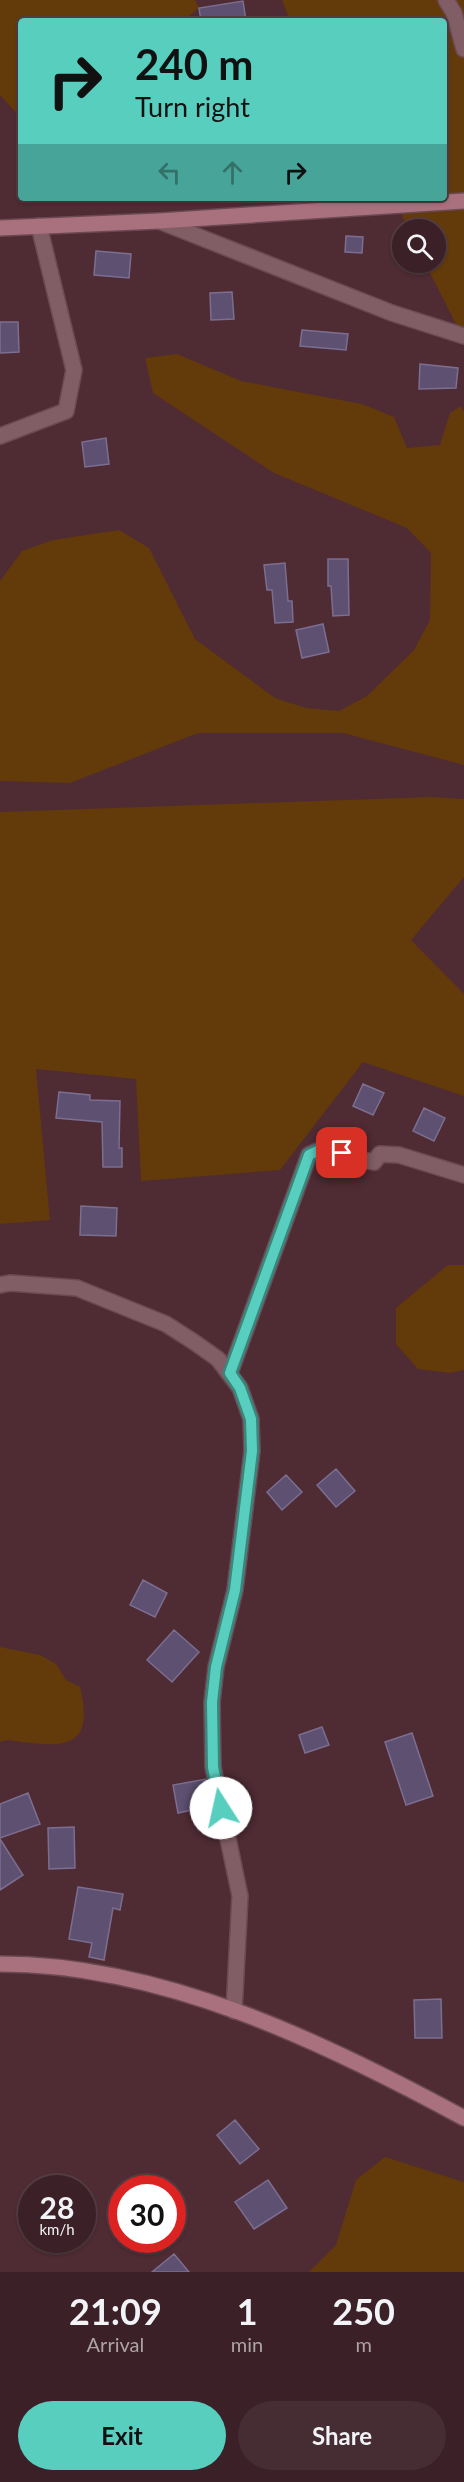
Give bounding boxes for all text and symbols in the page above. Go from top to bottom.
text: 240 m [135,39,253,89]
icon: right [36,42,114,120]
text: Turn right [135,90,250,123]
icon: left [153,156,186,189]
icon: ahead [216,156,249,189]
icon: right [279,156,312,189]
map controls [392,219,446,273]
button: search [392,219,446,273]
pin [316,1127,367,1178]
icon: arrive [325,1136,358,1169]
position arrow [189,1776,253,1840]
speed limit sign: 30 [108,2175,186,2253]
text: 28 [40,2189,74,2225]
text: km/h [39,2220,75,2238]
text: 21:09 [69,2289,162,2333]
text: 1 [237,2289,258,2333]
text: 250 [332,2289,395,2333]
text: Arrival [87,2332,144,2356]
text: min [231,2332,263,2356]
text: m [355,2332,372,2356]
button: Exit [18,2401,226,2470]
button: Share [238,2401,446,2470]

